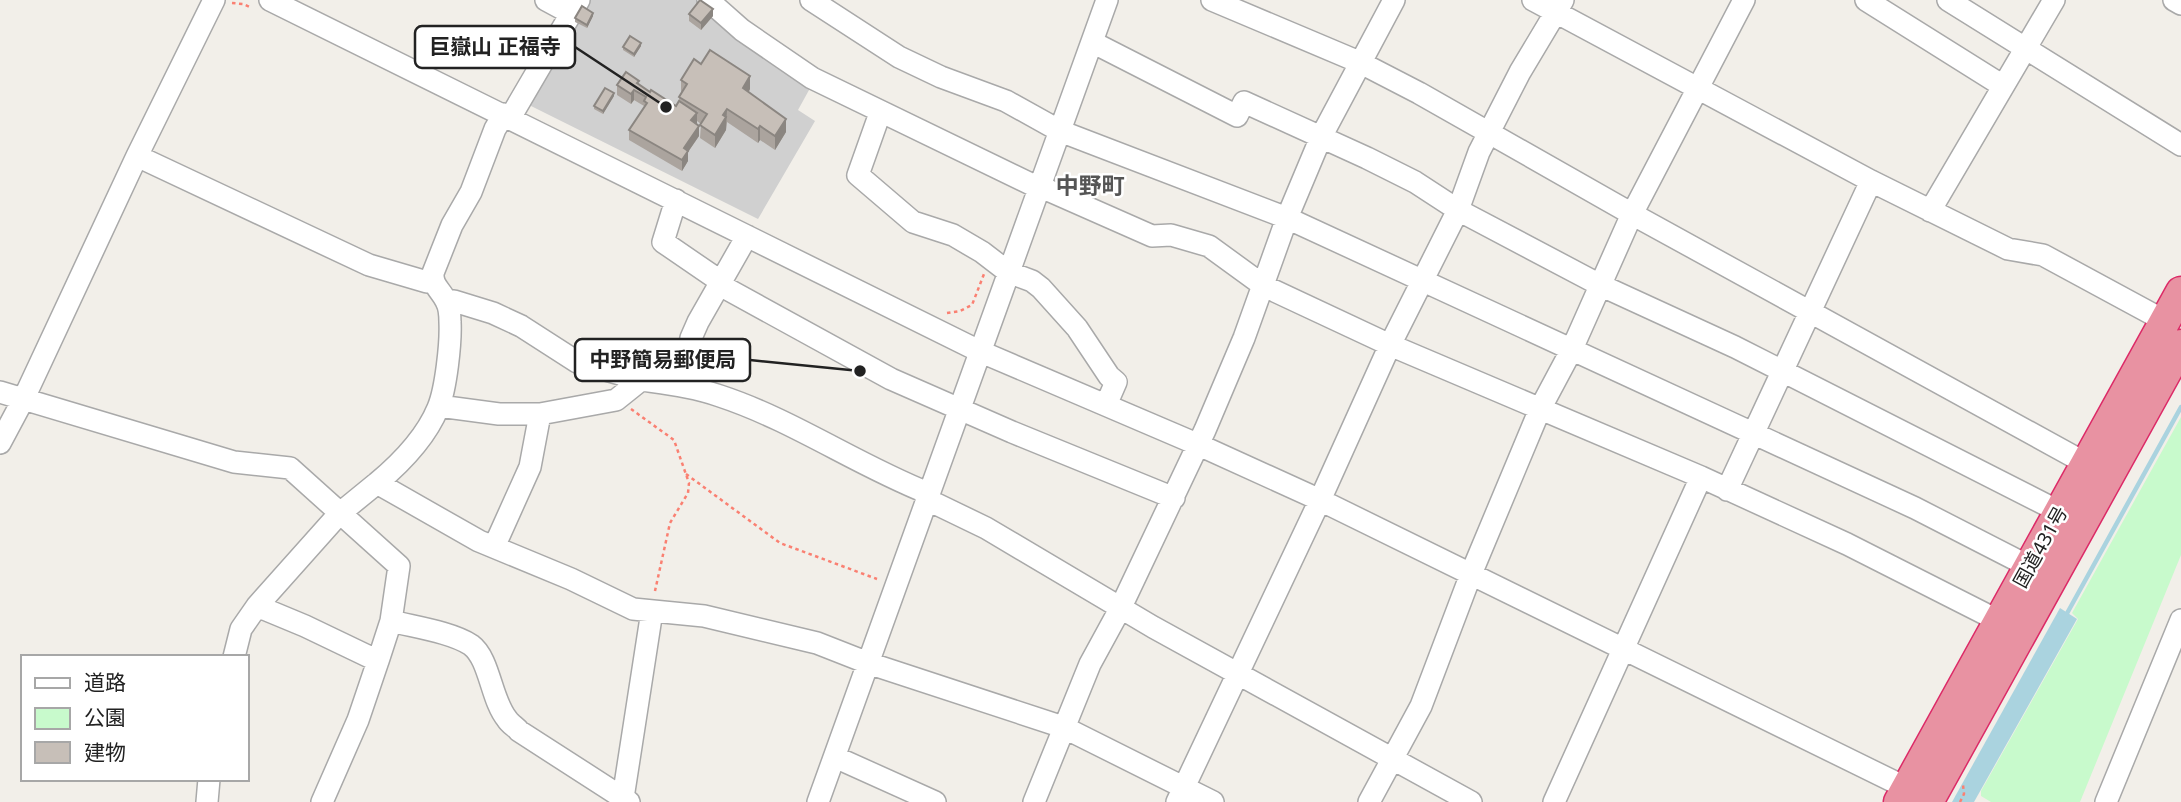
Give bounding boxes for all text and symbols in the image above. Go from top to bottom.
callout: 巨嶽山 正福寺 [415,26,575,68]
text: 巨嶽山 正福寺 [429,32,561,60]
district label: 中野町 [1056,169,1125,201]
callout: 中野簡易郵便局 [575,339,750,381]
text: 中野簡易郵便局 [590,345,737,373]
street label: 国道431号 [2007,502,2073,592]
legend [21,655,248,781]
text: 道路 [84,668,126,696]
text: 公園 [84,703,126,731]
text: 建物 [84,738,126,766]

